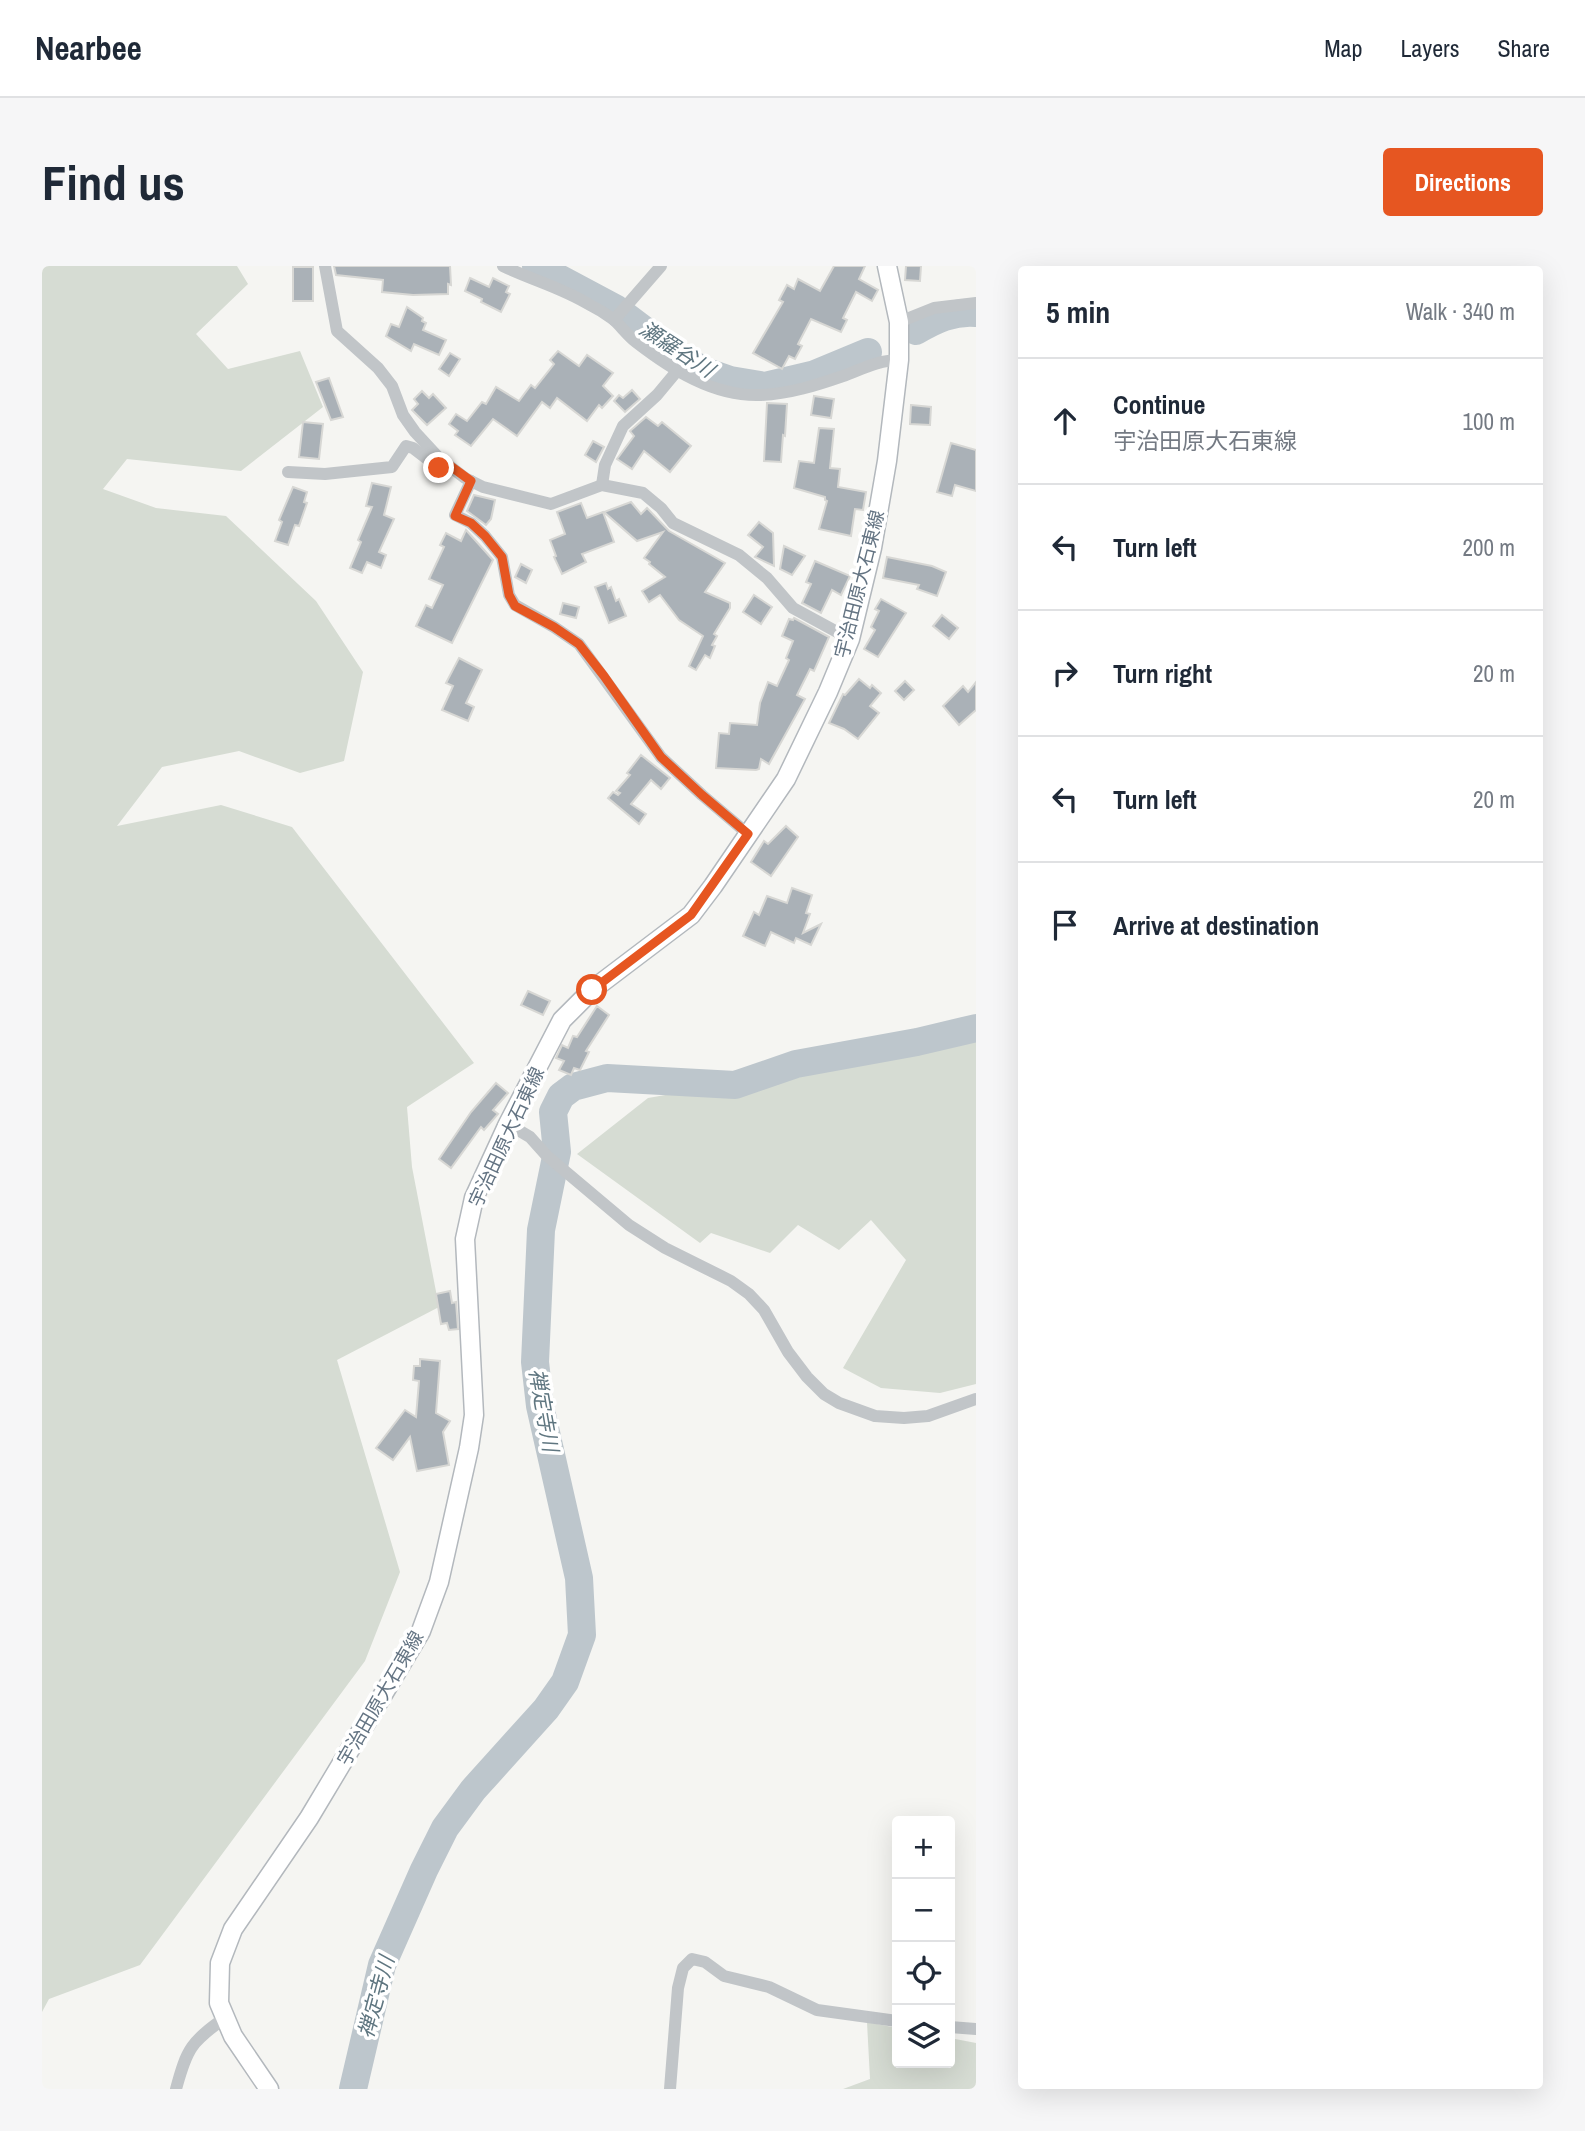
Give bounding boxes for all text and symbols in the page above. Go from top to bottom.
text: Nearbee [35,26,142,70]
text: Map [1324,32,1362,64]
text: Layers [1400,32,1459,64]
text: Share [1497,32,1550,64]
button: Directions [1383,148,1543,216]
text: Find us [42,149,185,215]
text: 5 min [1046,292,1110,332]
text: Walk · 340 m [1406,296,1515,327]
water label: 瀬羅谷川 [634,314,722,385]
text: Continue [1113,387,1205,422]
icon: ahead [1046,402,1084,440]
text: 100 m [1463,406,1515,437]
text: 宇治田原大石東線 [1113,425,1297,456]
route end [423,452,454,483]
street label: 宇治田原大石東線 [828,507,890,661]
icon: left [1046,528,1084,566]
text: Turn left [1113,530,1197,565]
text: 200 m [1463,532,1515,563]
icon: right [1046,654,1084,692]
text: Turn right [1113,656,1212,691]
text: 20 m [1473,658,1515,689]
icon: left [1046,780,1084,818]
text: Turn left [1113,782,1197,817]
text: 20 m [1473,784,1515,815]
icon: arrive [1046,906,1084,944]
text: Arrive at destination [1113,908,1319,943]
route start [576,974,607,1005]
street label: 宇治田原大石東線 [462,1063,550,1211]
water label: 禅定寺川 [522,1366,566,1456]
street label: 宇治田原大石東線 [331,1626,429,1770]
map controls [892,1816,955,2068]
button: + [892,1816,955,1879]
button: − [892,1879,955,1942]
button: locate [892,1942,955,2005]
water label: 禅定寺川 [351,1951,401,2041]
button: layers [892,2005,955,2068]

